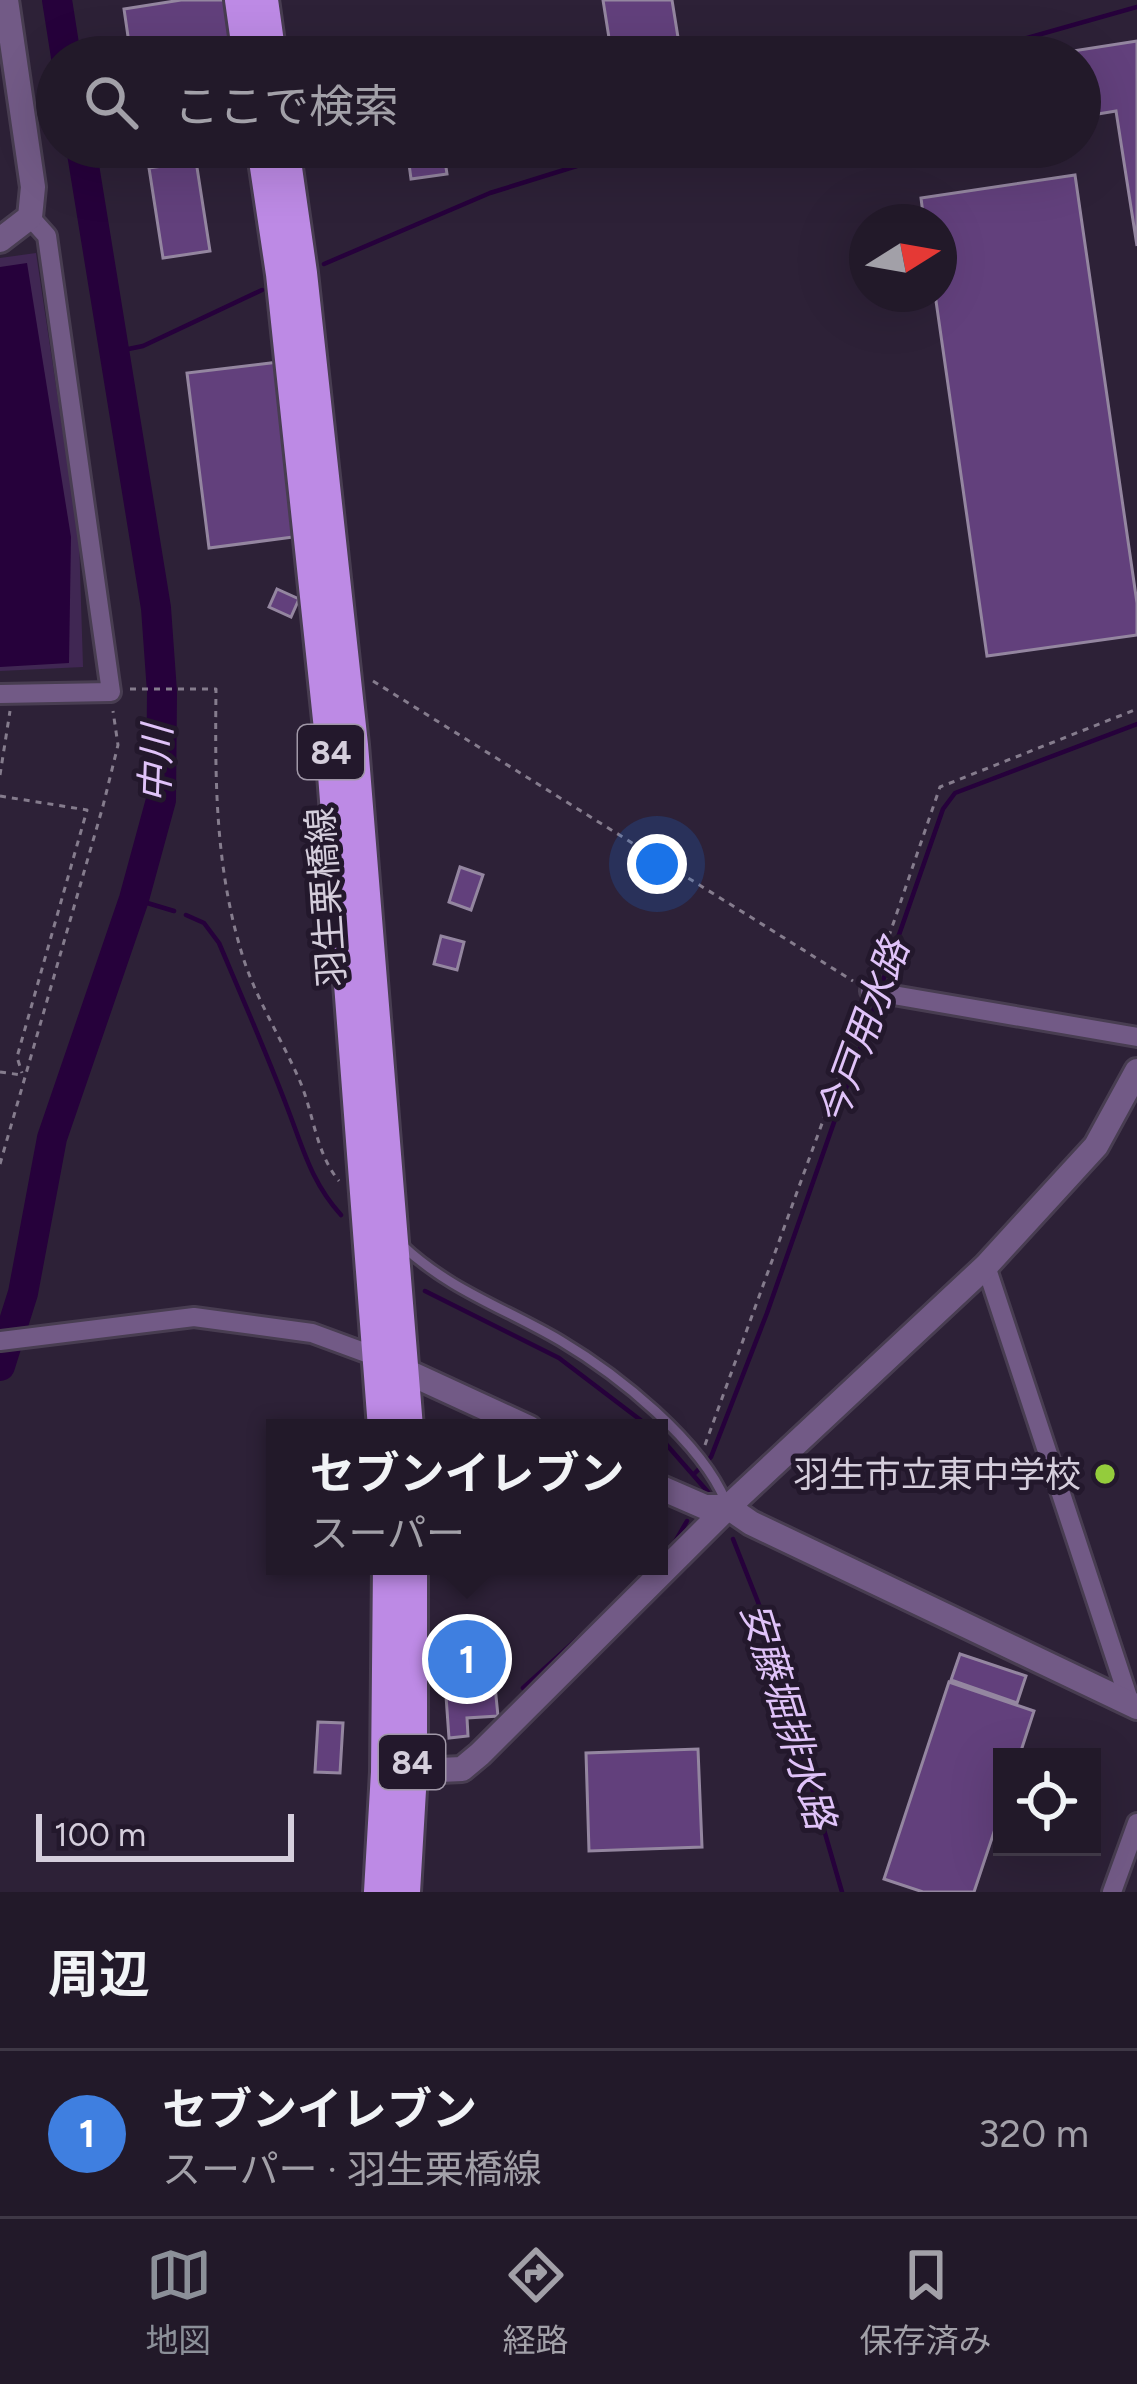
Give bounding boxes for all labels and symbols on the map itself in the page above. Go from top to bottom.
north arrow [849,204,957,312]
water label: 中川 [131,720,181,804]
road number: 84 [298,725,364,779]
street label: 羽生栗橋線 [298,806,354,988]
your location [627,834,687,894]
water label: 今戸用水路 [808,930,919,1132]
place label: 羽生市立東中学校 [793,1453,1081,1496]
marker: 羽生市立東中学校 [1092,1461,1118,1487]
water label: 安藤堀排水路 [731,1597,846,1838]
pin: 1 [428,1614,506,1704]
road number: 84 [379,1735,445,1789]
scale bar [36,1808,294,1861]

